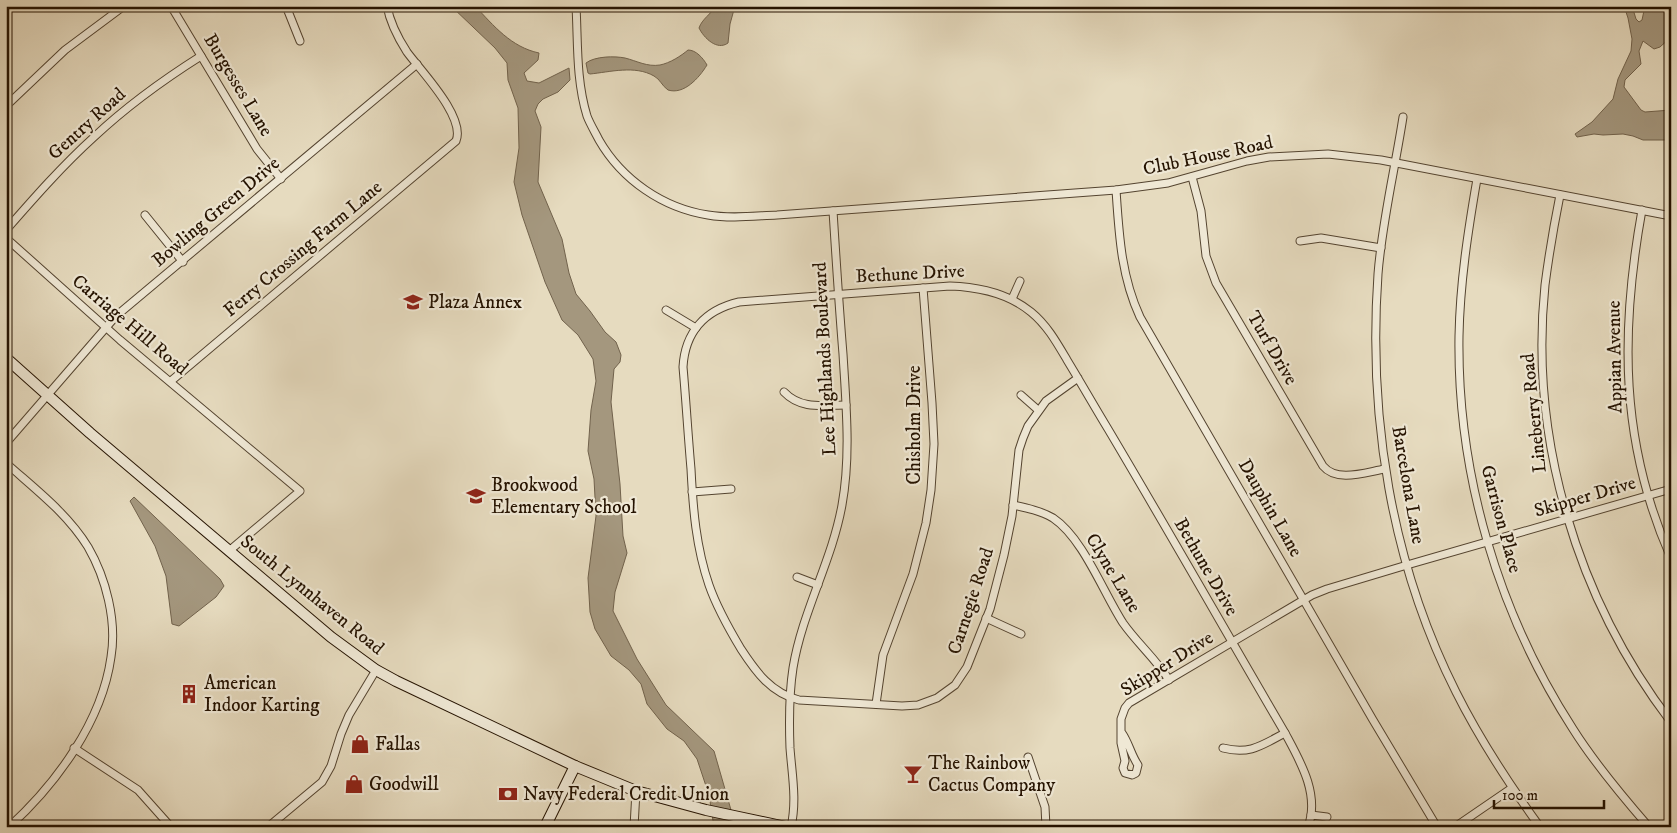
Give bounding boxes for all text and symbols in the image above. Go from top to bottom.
street label: Burgesses Lane [198,29,278,141]
street label: Gentry Road [43,83,131,165]
street label: Club House Road [1141,131,1276,181]
street label: Bowling Green Drive [148,152,285,272]
street label: Ferry Crossing Farm Lane [219,176,387,322]
street label: Bethune Drive [855,260,965,288]
street label: Lee Highlands Boulevard [808,261,842,456]
street label: Carriage Hill Road [67,270,193,381]
school or university icon: Plaza Annex [402,291,424,313]
place label: Plaza Annex [428,291,523,314]
street label: Appian Avenue [1603,300,1627,414]
street label: Turf Drive [1242,307,1302,389]
street label: Lineberry Road [1516,352,1552,474]
street label: Chisholm Drive [903,365,926,485]
street label: Barcelona Lane [1386,424,1430,546]
street label: Dauphin Lane [1233,455,1307,561]
street label: Garrison Place [1476,463,1526,576]
street label: Skipper Drive [1532,471,1639,522]
place label: Brookwood Elementary School [491,474,637,519]
school or university icon: Brookwood Elementary School [465,485,487,507]
street label: Bethune Drive [1169,514,1243,620]
street label: Clyne Lane [1080,529,1146,617]
street label: South Lynnhaven Road [235,530,389,660]
street label: Carnegie Road [943,544,999,657]
street label: Skipper Drive [1117,626,1218,701]
place label: American Indoor Karting [204,672,320,717]
building icon: American Indoor Karting [178,683,200,705]
shop icon: Fallas [349,733,371,755]
place label: Fallas [375,733,420,756]
place label: The Rainbow Cactus Company [928,752,1056,797]
bar icon: The Rainbow Cactus Company [902,763,924,785]
shop icon: Goodwill [343,773,365,795]
place label: Goodwill [369,773,439,796]
scale bar [1494,778,1604,810]
bank icon: Navy Federal Credit Union [497,783,519,805]
place label: Navy Federal Credit Union [523,783,729,806]
text: 100 m [1502,786,1538,805]

